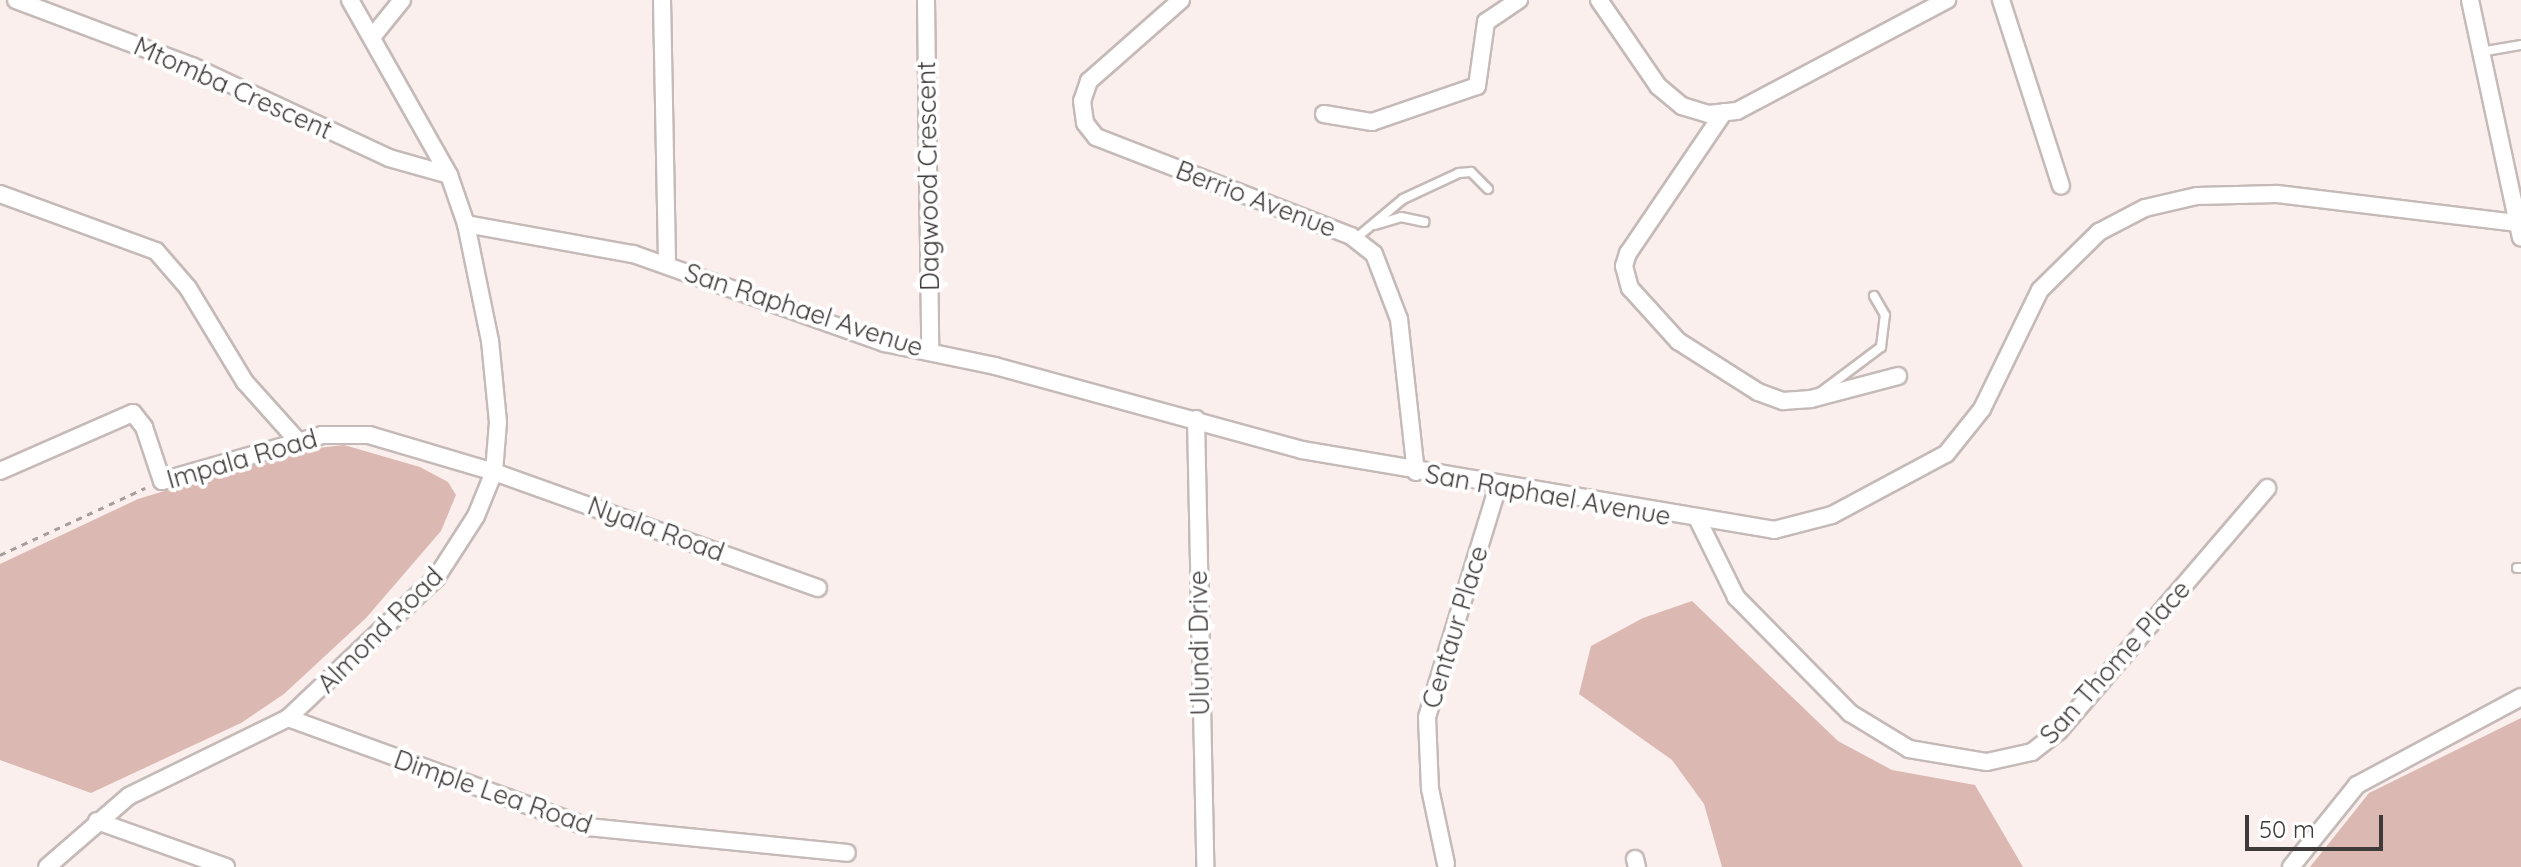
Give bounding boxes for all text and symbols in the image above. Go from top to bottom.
street label: Mtomba Crescent [129,30,337,146]
street label: Dagwood Crescent [910,61,946,291]
street label: Berrio Avenue [1172,154,1340,244]
street label: San Raphael Avenue [681,257,927,363]
street label: Impala Road [163,423,321,495]
street label: San Raphael Avenue [1423,458,1673,532]
street label: Nyala Road [584,490,728,568]
street label: Centaur Place [1415,542,1495,712]
street label: Almond Road [311,561,449,699]
street label: Ulundi Drive [1182,570,1216,716]
street label: San Thome Place [2033,574,2197,750]
street label: Dimple Lea Road [390,744,596,840]
scale bar [2249,799,2387,849]
text: 50 m [2259,814,2315,844]

